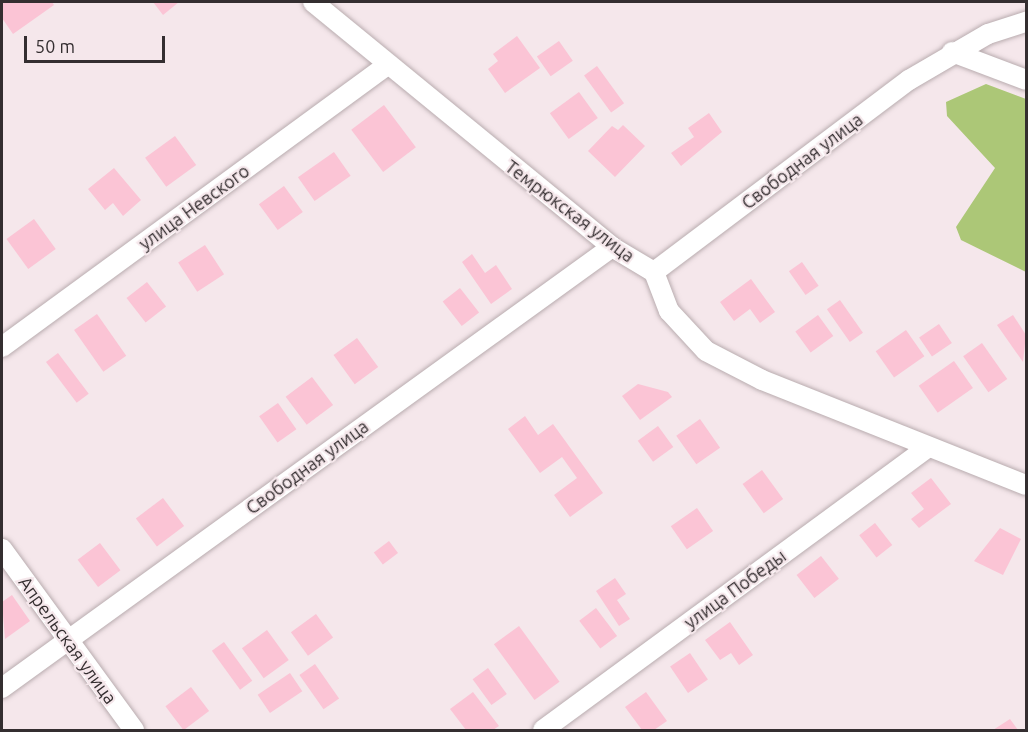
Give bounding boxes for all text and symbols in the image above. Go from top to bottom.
scale bar [27,24,168,62]
text: 50 m [35,36,75,56]
street label: Свободная улица [737,108,867,214]
street label: Темрюкская улица [501,155,639,267]
street label: улица Невского [134,160,254,254]
street label: Свободная улица [242,415,372,519]
street label: улица Победы [680,545,790,633]
street label: Апрельская улица [15,572,121,708]

